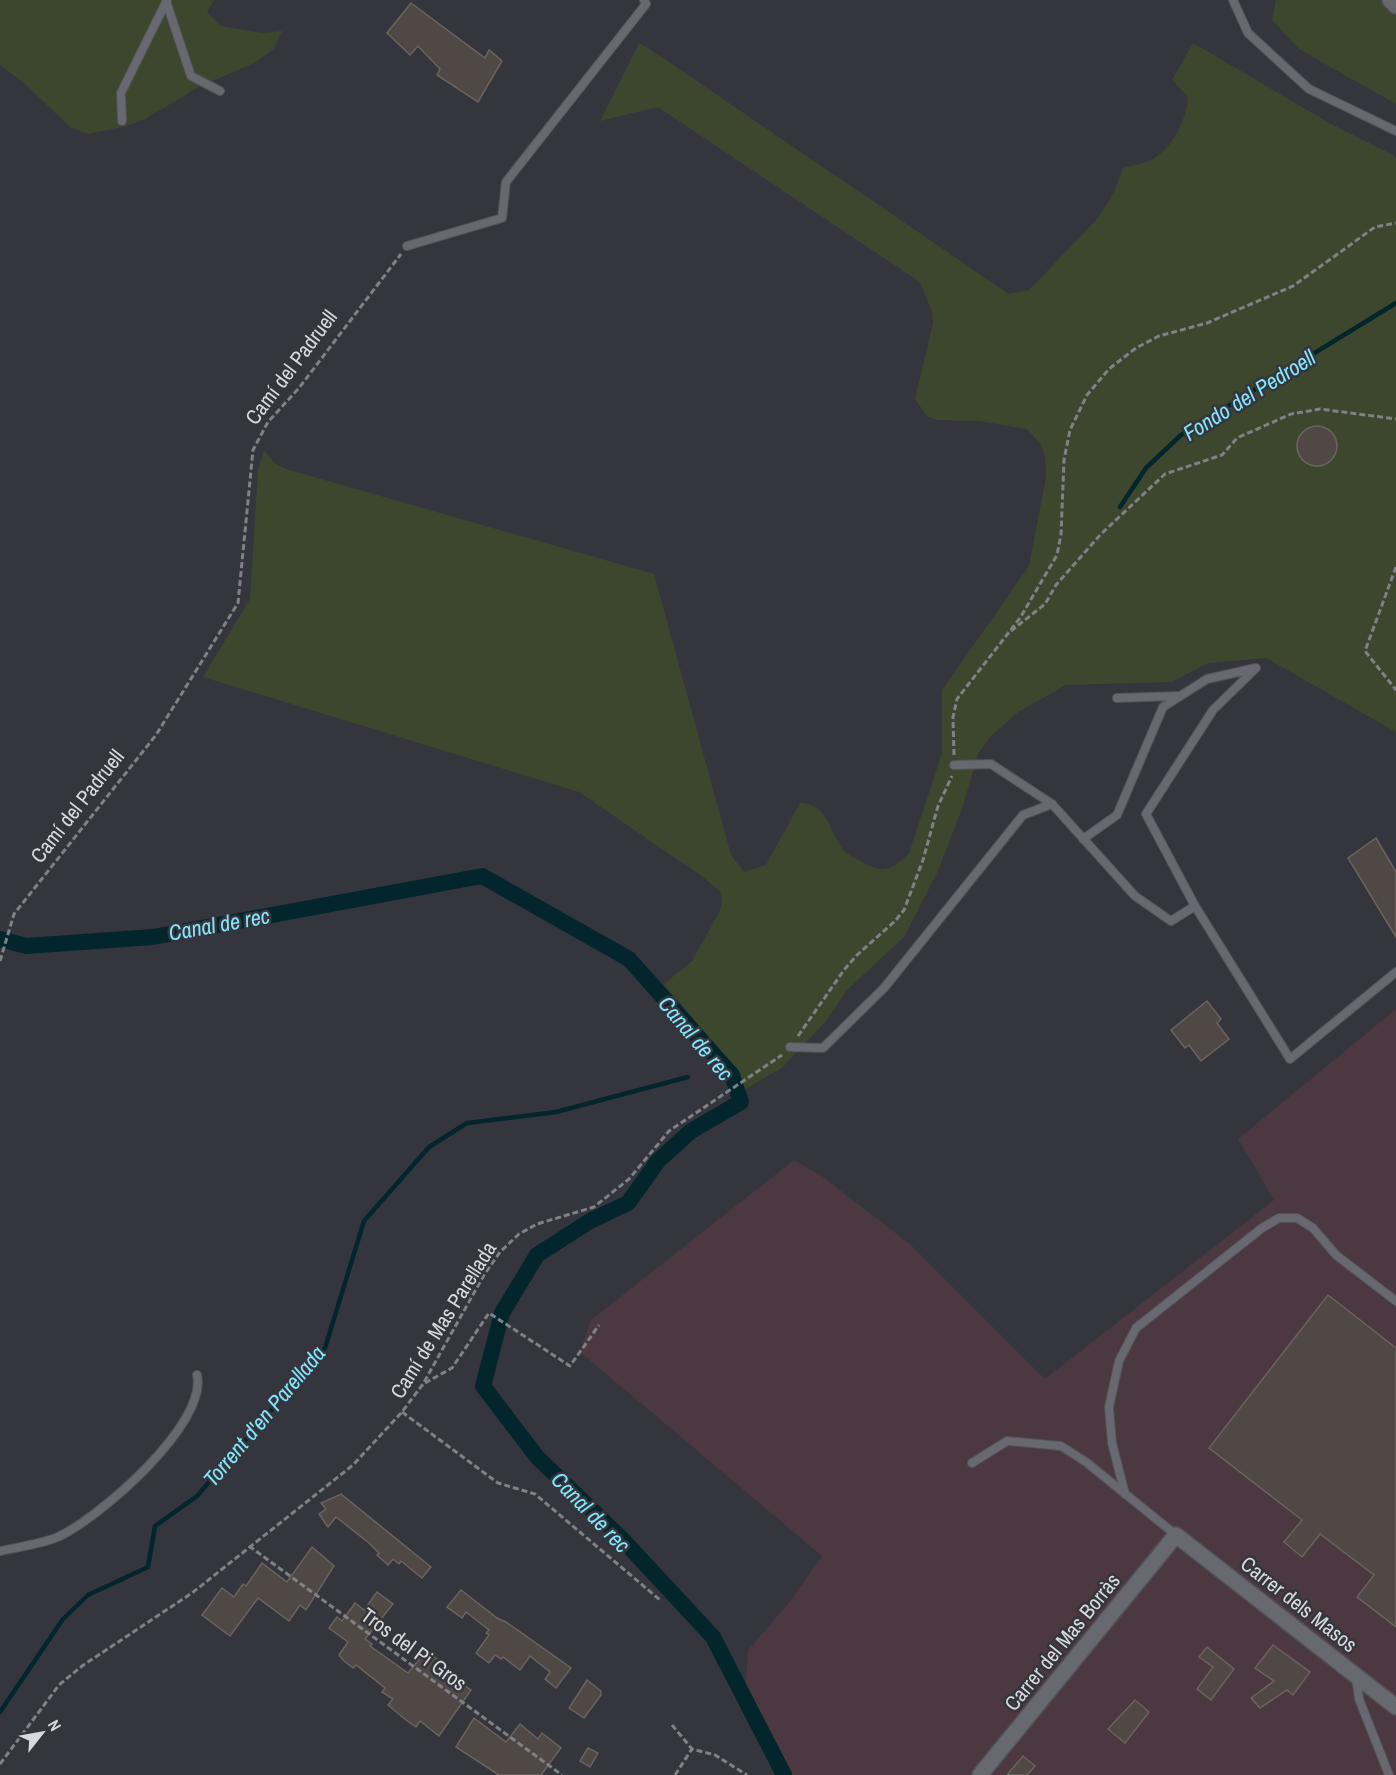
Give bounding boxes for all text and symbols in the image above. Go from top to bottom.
street label: Camí del Padruell [238,304,344,430]
water label: Fondo del Pedroell [1177,342,1322,448]
street label: Camí del Padruell [23,743,131,869]
water label: Canal de rec [166,900,272,948]
water label: Canal de rec [652,989,740,1087]
street label: Camí de Mas Parellada [383,1236,503,1404]
water label: Torrent d'en Parellada [196,1339,332,1493]
water label: Canal de rec [545,1465,637,1559]
street label: Carrer dels Masos [1235,1549,1363,1659]
street label: Carrer del Mas Borràs [997,1567,1127,1717]
street label: Tros del Pi Gros [355,1601,473,1697]
north arrow [12,1703,72,1763]
text: N [43,1716,67,1735]

